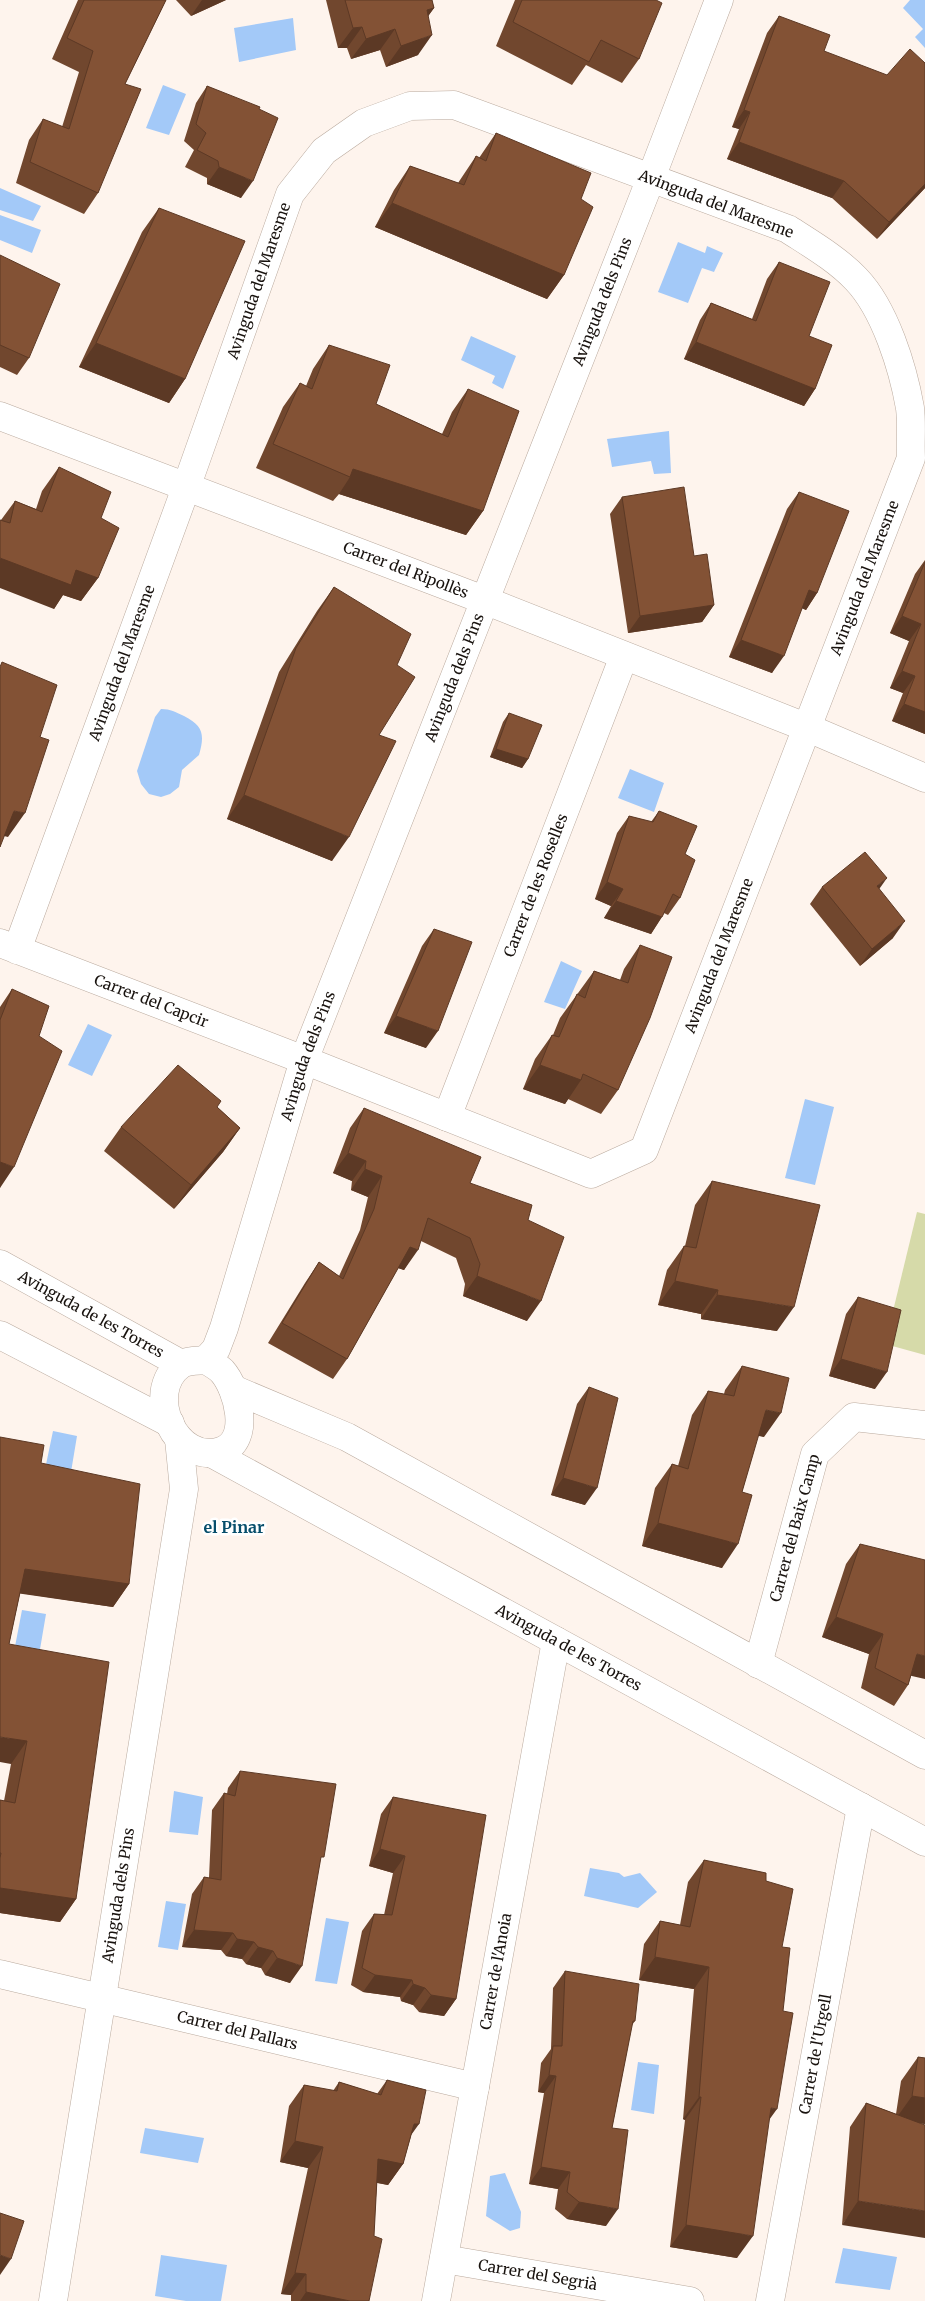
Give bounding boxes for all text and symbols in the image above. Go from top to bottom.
street label: Avinguda del Maresme [635,165,797,242]
street label: Avinguda del Maresme [222,200,294,363]
street label: Avinguda dels Pins [568,234,636,369]
street label: Avinguda del Maresme [825,497,903,659]
street label: Carrer del Ripollès [341,537,471,602]
street label: Avinguda del Maresme [84,582,159,744]
street label: Avinguda dels Pins [420,610,488,745]
street label: Carrer de les Roselles [499,811,572,960]
street label: Avinguda del Maresme [680,875,757,1037]
street label: Carrer del Capcir [91,970,212,1031]
street label: Avinguda dels Pins [276,988,339,1124]
street label: Avinguda de les Torres [14,1266,167,1362]
street label: Carrer del Baix Camp [765,1452,824,1604]
district label: el Pinar [204,1517,265,1537]
street label: Avinguda de les Torres [492,1599,645,1695]
street label: Avinguda dels Pins [98,1826,138,1965]
street label: Carrer de l'Anoia [475,1911,515,2031]
street label: Carrer de l'Urgell [795,1992,835,2116]
street label: Carrer del Pallars [175,2006,300,2054]
street label: Carrer del Segrià [477,2255,599,2294]

